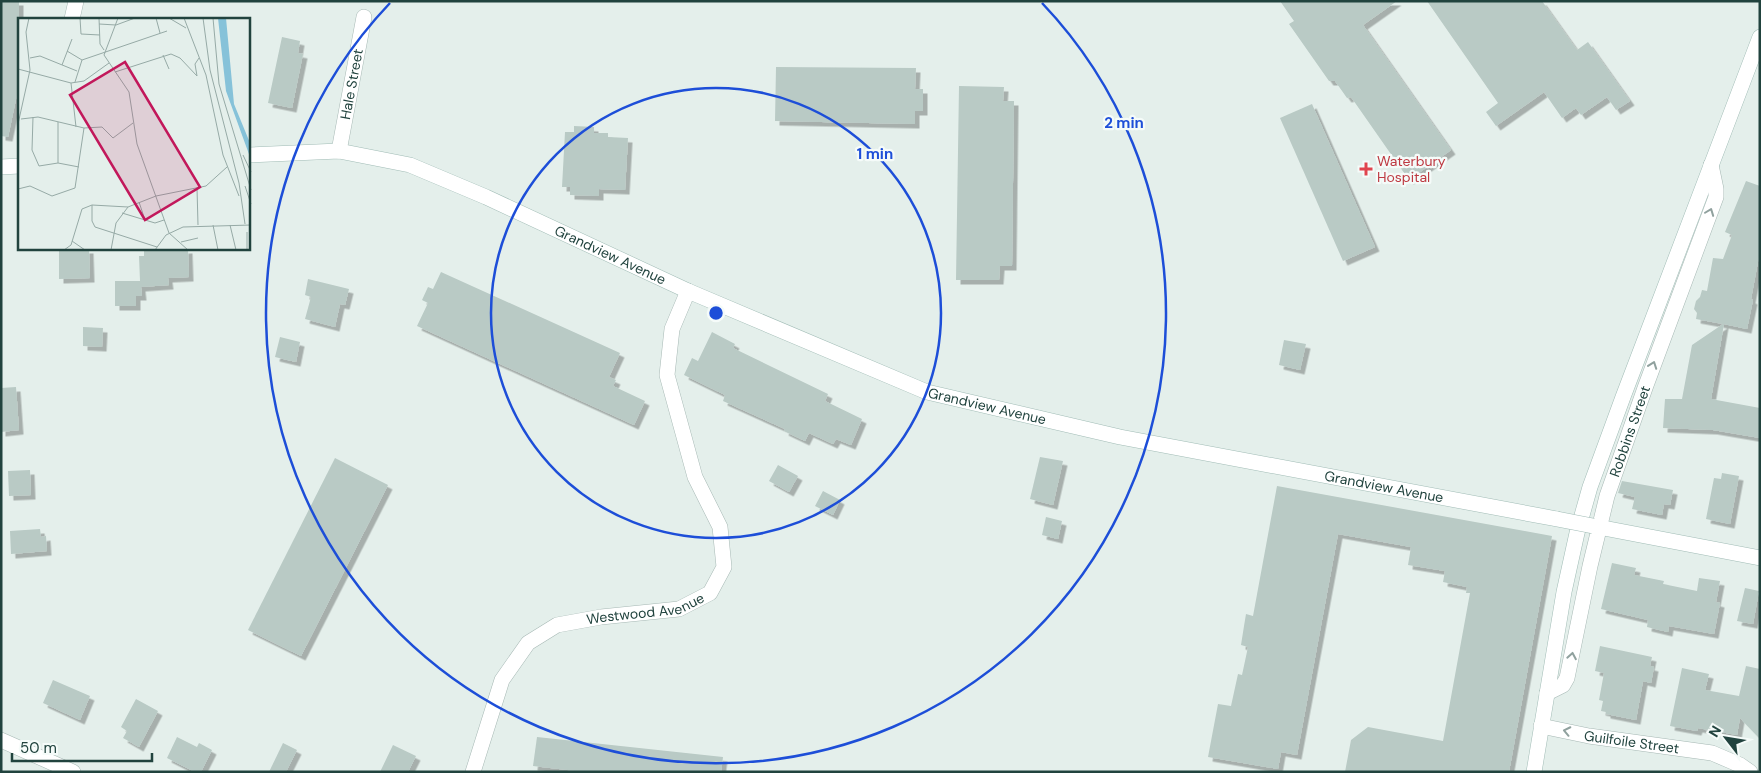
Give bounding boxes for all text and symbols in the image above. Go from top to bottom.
inset map [18,18,250,250]
street label: Hale Street [336,47,367,121]
text: 2 min [1104,113,1144,133]
text: 1 min [857,144,893,164]
place label: Waterbury Hospital [1377,152,1446,186]
marker: Waterbury Hospital [1359,162,1373,176]
one-way arrow [1704,208,1714,217]
street label: Grandview Avenue [552,221,669,288]
centre of rings [707,304,725,322]
one-way arrow [1647,361,1657,369]
street label: Robbins Street [1605,383,1654,479]
street label: Grandview Avenue [926,384,1048,429]
street label: Grandview Avenue [1323,467,1445,507]
street label: Westwood Avenue [585,589,707,628]
one-way arrow [1566,652,1576,661]
north arrow [1701,713,1751,763]
text: N [1705,722,1725,740]
one-way arrow [1563,726,1572,737]
street label: Guilfoile Street [1583,726,1680,757]
scale bar [12,730,152,762]
text: 50 m [20,738,57,758]

